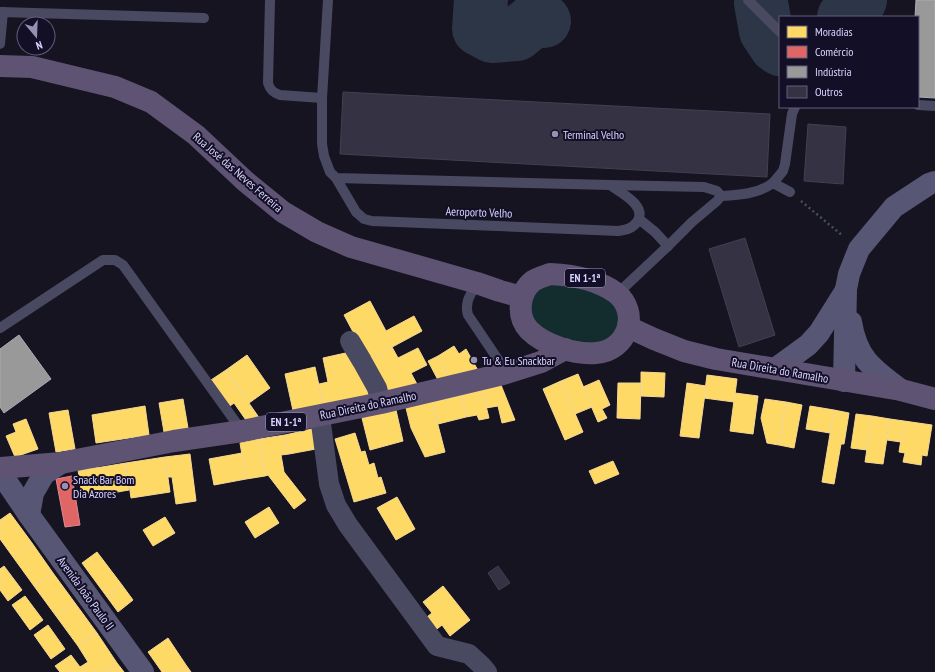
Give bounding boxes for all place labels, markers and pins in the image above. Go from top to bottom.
place label: Terminal Velho [563,127,624,142]
marker: Terminal Velho [550,129,560,139]
place label: Tu & Eu Snackbar [482,353,556,368]
marker: Tu & Eu Snackbar [469,355,479,365]
place label: Snack Bar Bom Dia Azores [73,472,135,501]
marker: Snack Bar Bom Dia Azores [60,481,70,491]

